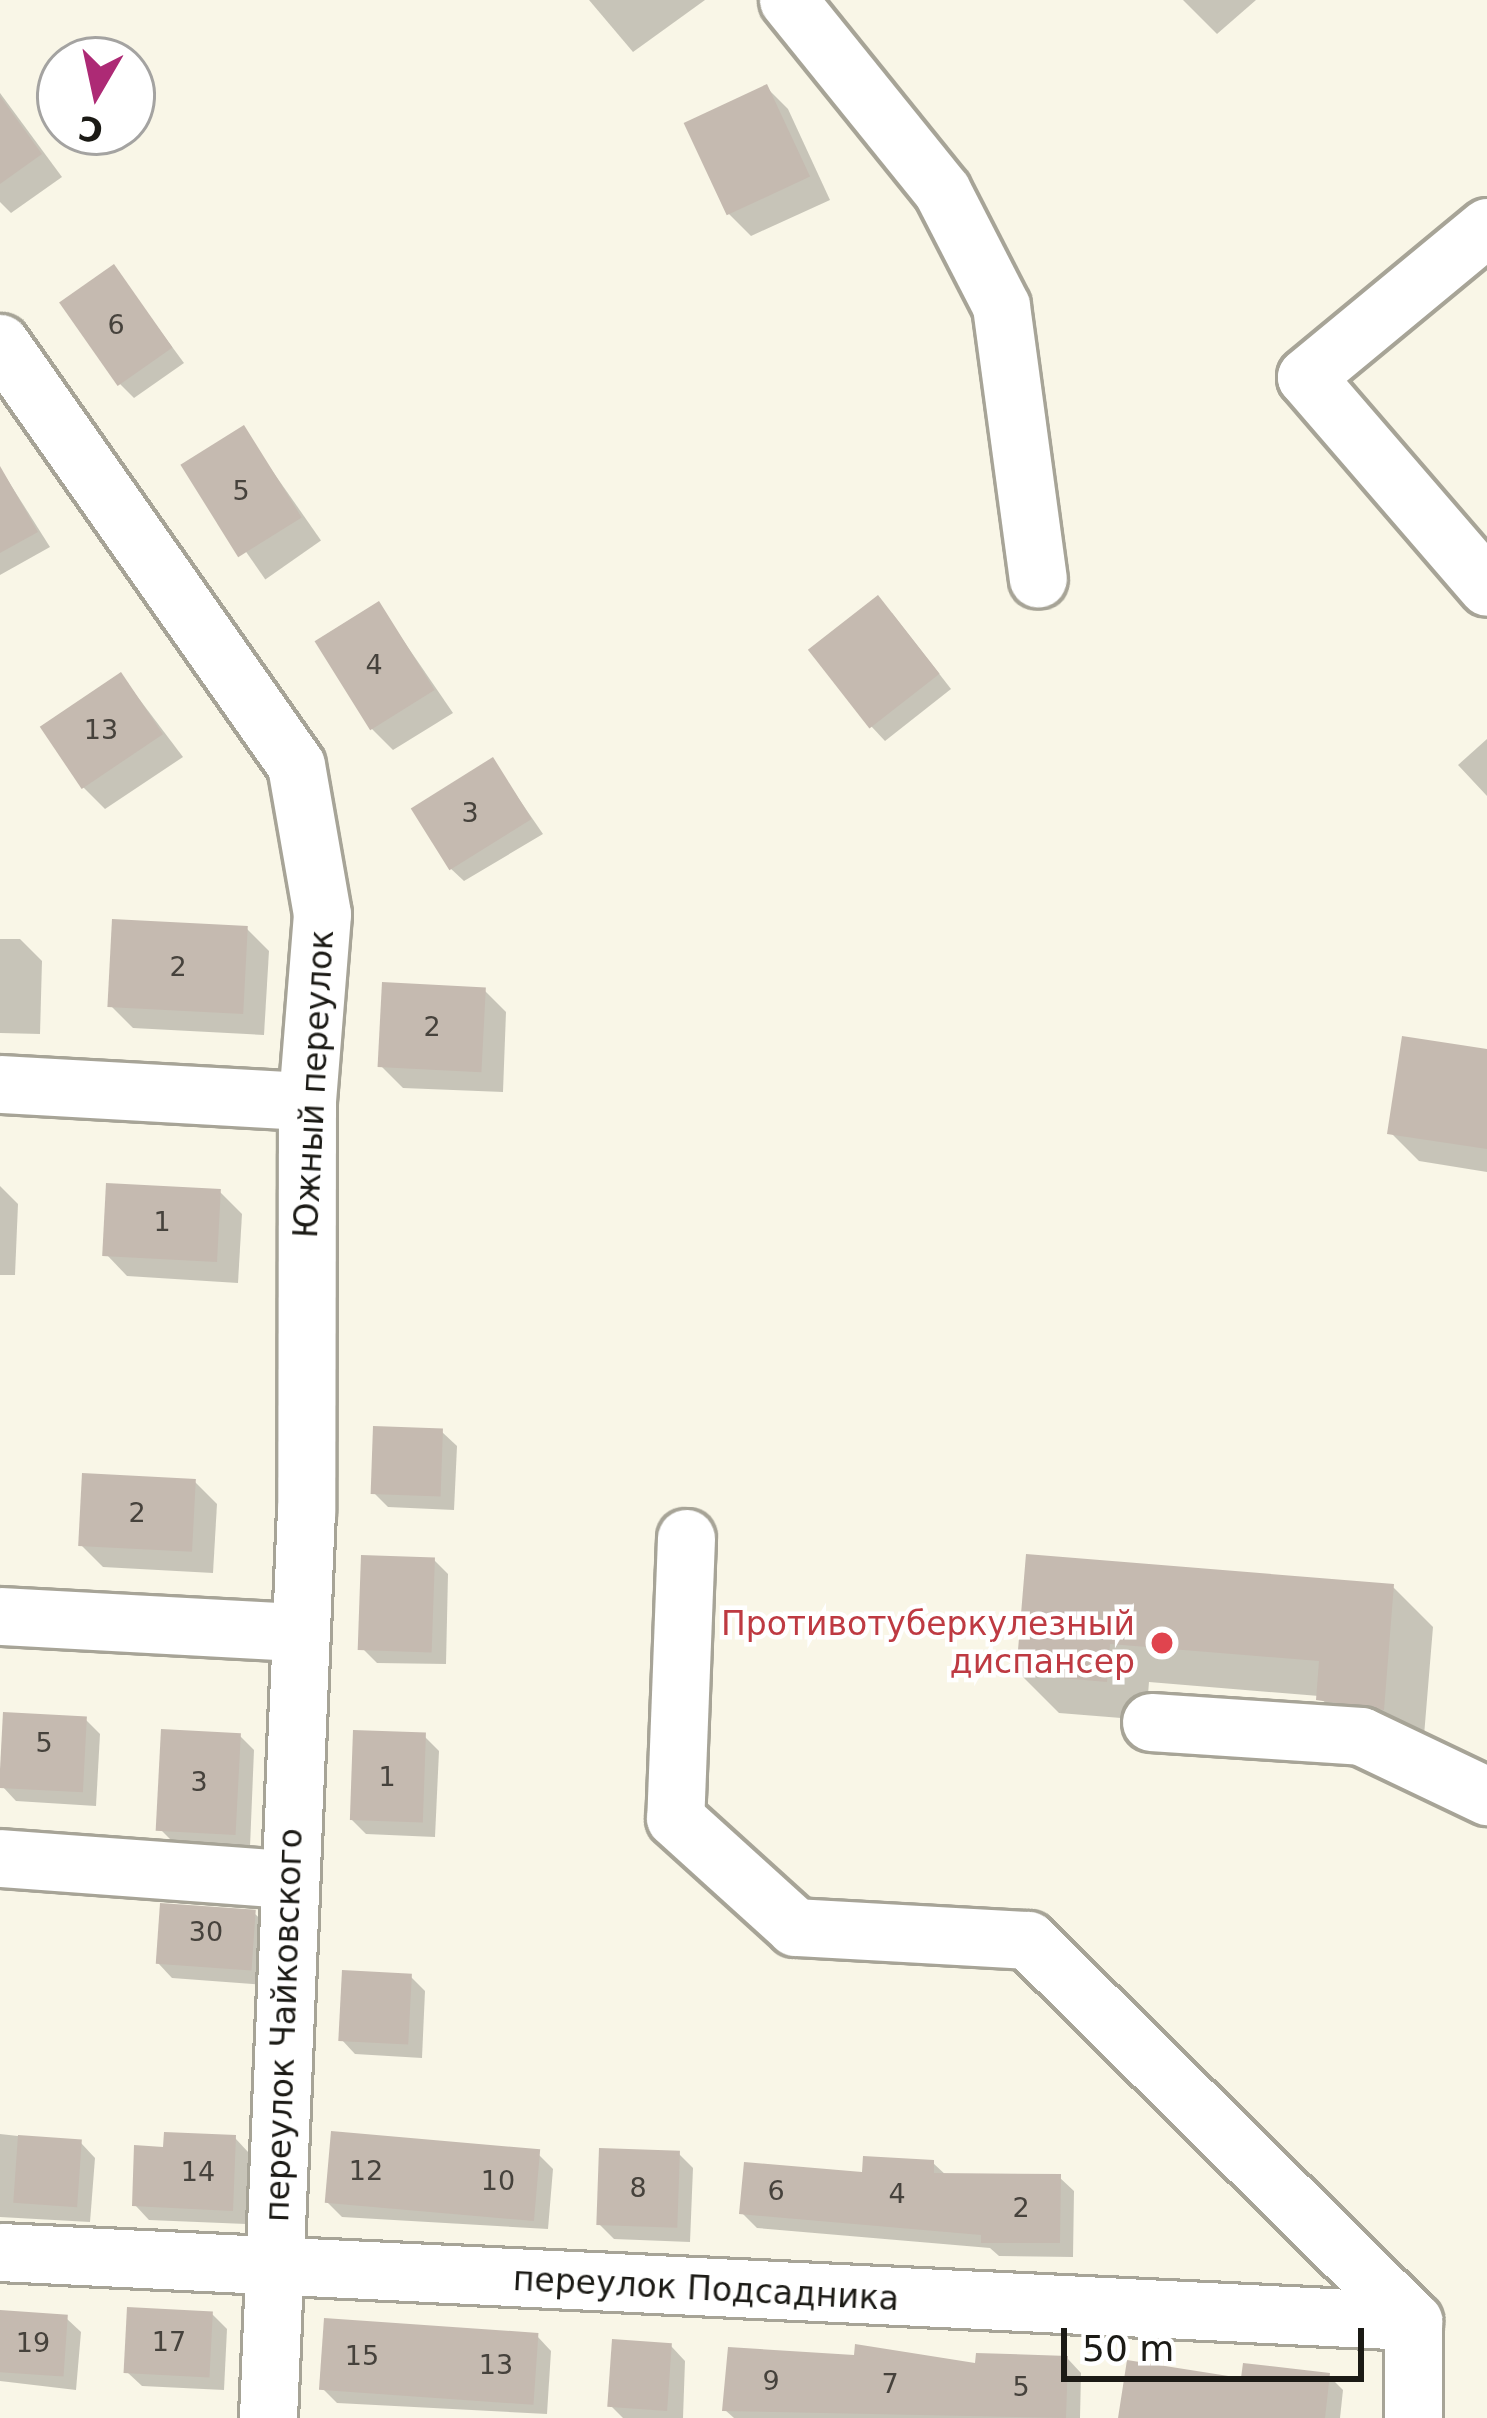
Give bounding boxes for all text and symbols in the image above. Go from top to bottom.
north arrow [36,36,156,156]
text: С [76,108,106,150]
house number: 6 [107,309,125,341]
house number: 5 [232,475,250,507]
house number: 4 [365,649,383,681]
house number: 13 [84,714,118,746]
house number: 3 [461,797,479,829]
street label: Южный переулок [286,929,342,1239]
house number: 2 [169,951,187,983]
house number: 2 [423,1011,441,1043]
house number: 1 [153,1206,171,1238]
house number: 2 [128,1497,146,1529]
place label: Противотуберкулезный диспансер [721,1604,1135,1682]
marker: Противотуберкулезный диспансер [1146,1627,1178,1659]
house number: 5 [35,1727,53,1759]
house number: 1 [378,1761,396,1793]
house number: 3 [190,1766,208,1798]
street label: переулок Чайковского [257,1827,311,2223]
house number: 30 [189,1916,223,1948]
house number: 12 [349,2155,383,2187]
house number: 14 [181,2156,215,2188]
house number: 10 [481,2165,515,2197]
house number: 8 [629,2172,647,2204]
house number: 6 [767,2175,785,2207]
house number: 4 [888,2178,906,2210]
house number: 2 [1012,2192,1030,2224]
street label: переулок Подсадника [512,2259,900,2319]
scale bar [1067,2304,1370,2378]
house number: 17 [152,2326,186,2358]
house number: 19 [16,2327,50,2359]
text: 50 m [1082,2328,1174,2369]
house number: 15 [345,2340,379,2372]
house number: 13 [479,2349,513,2381]
house number: 9 [762,2365,780,2397]
house number: 7 [881,2368,899,2400]
house number: 5 [1012,2371,1030,2403]

